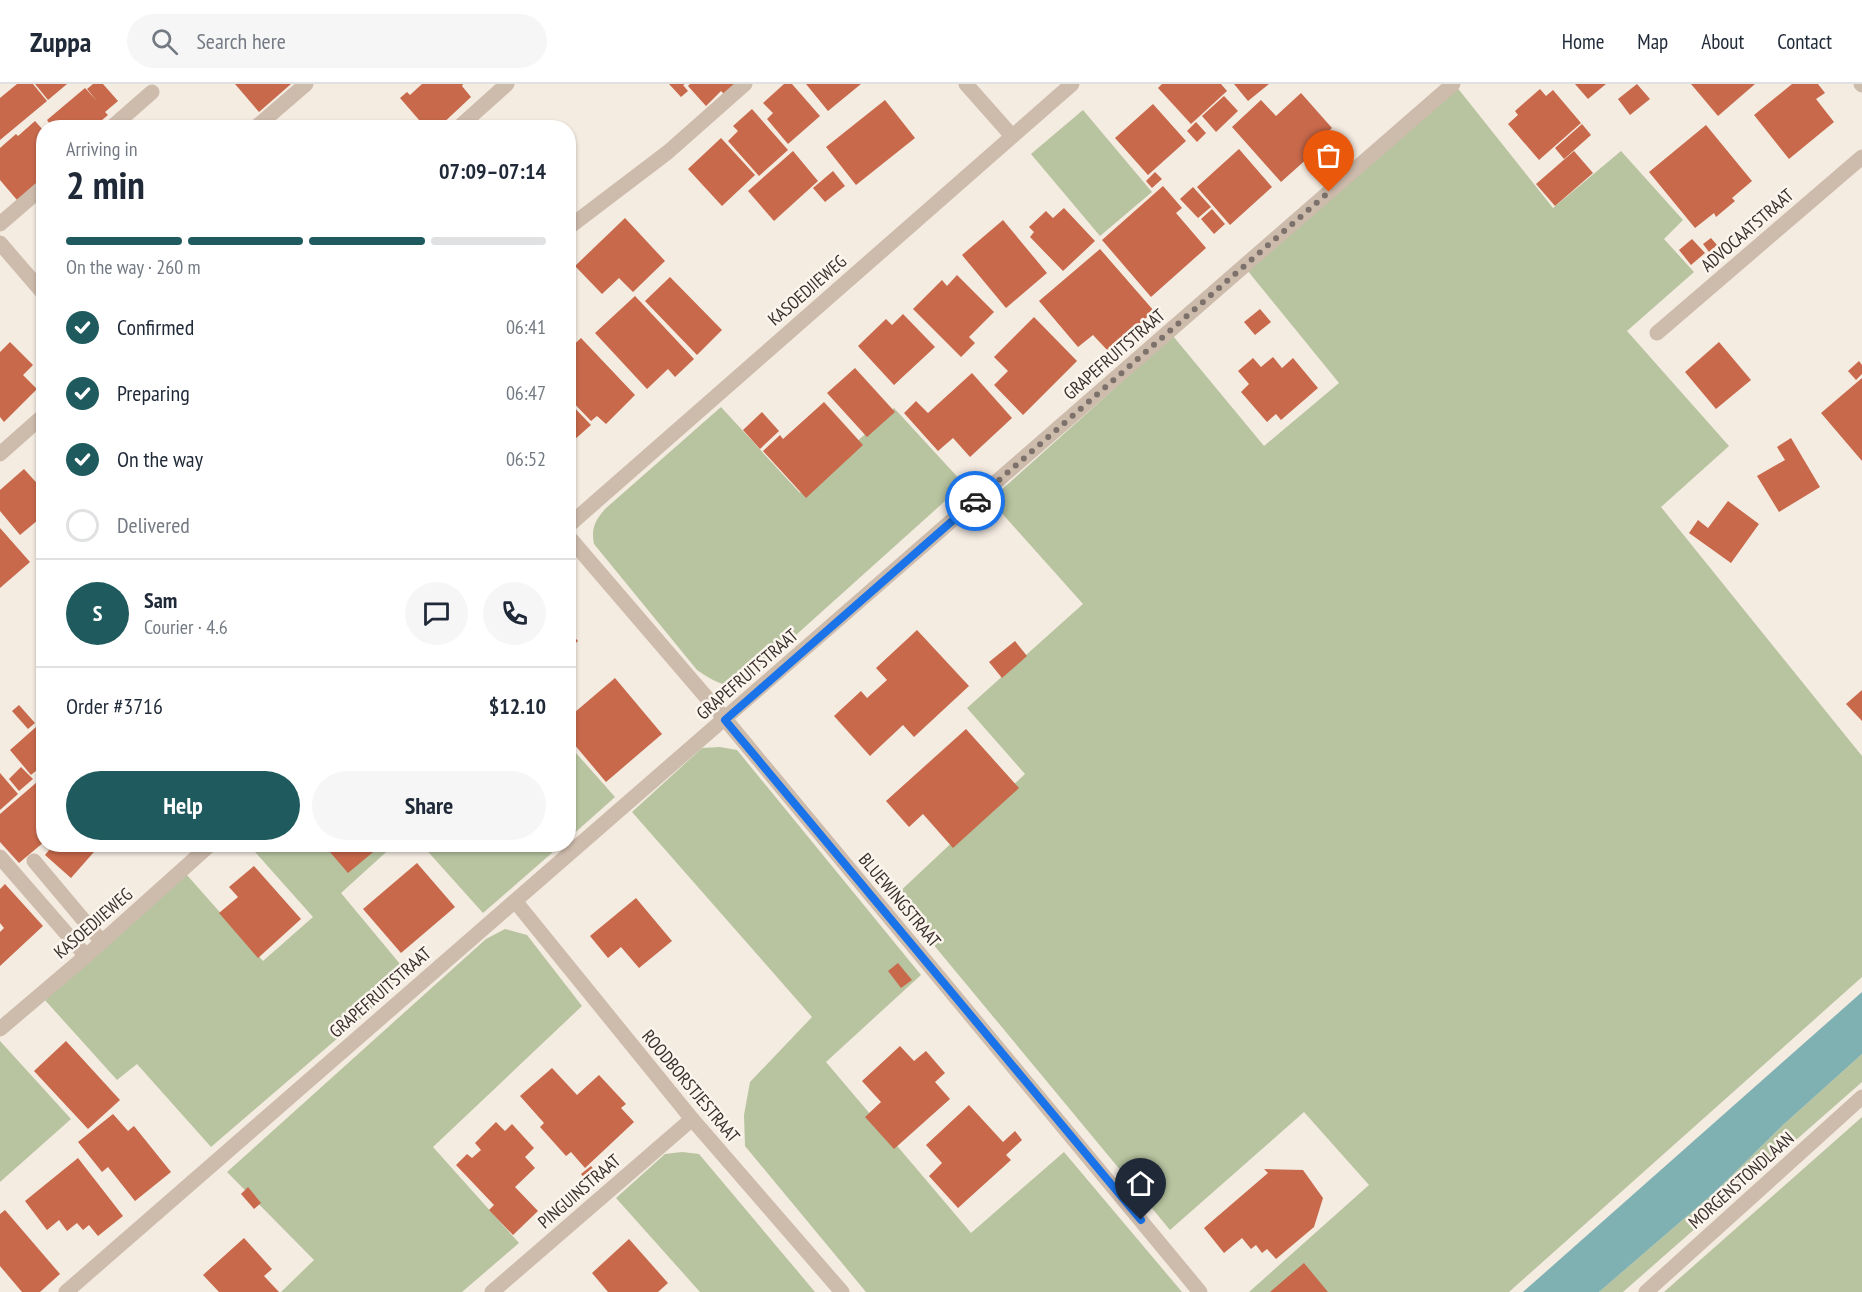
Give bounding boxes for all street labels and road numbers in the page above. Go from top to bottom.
street label: ADVOCAATSTRAAT [1696,184,1798,276]
street label: KASOEDJIEWEG [763,250,851,330]
street label: GRAPEFRUITSTRAAT [1058,304,1170,404]
street label: GRAPEFRUITSTRAAT [691,624,803,724]
street label: BLUEWINGSTRAAT [854,848,946,952]
street label: KASOEDJIEWEG [49,883,137,963]
street label: GRAPEFRUITSTRAAT [324,942,436,1042]
street label: ROODBORSTJESTRAAT [637,1025,745,1147]
street label: MORGENSTONDLAAN [1683,1127,1799,1233]
street label: PINGUINSTRAAT [533,1149,625,1233]

